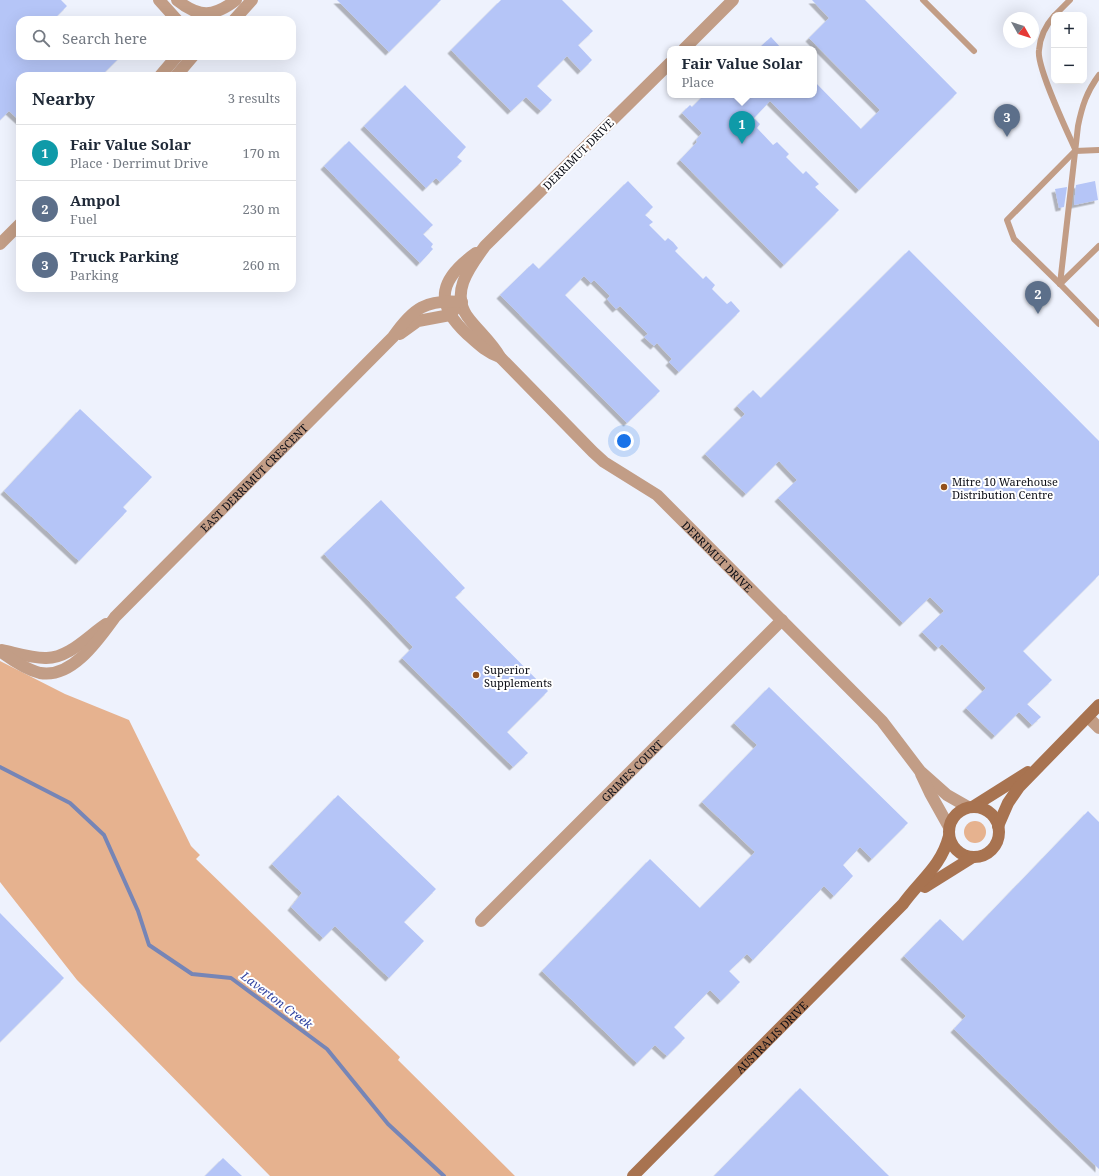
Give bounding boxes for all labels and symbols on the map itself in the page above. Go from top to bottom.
north arrow [1003,12,1039,48]
pin: 3 [994,104,1020,137]
pin: 1 [729,111,755,144]
street label: DERRIMUT DRIVE [539,115,617,193]
pin: 2 [1025,281,1051,314]
street label: EAST DERRIMUT CRESCENT [196,420,311,535]
your location [614,431,634,451]
place label: Mitre 10 Warehouse Distribution Centre [952,474,1058,502]
marker: Mitre 10 Warehouse Distribution Centre [939,482,949,492]
street label: DERRIMUT DRIVE [679,517,757,595]
place label: Superior Supplements [484,662,552,690]
marker: Superior Supplements [471,670,481,680]
street label: GRIMES COURT [597,736,666,805]
water label: Laverton Creek [237,967,317,1033]
street label: AUSTRALIS DRIVE [732,997,810,1076]

